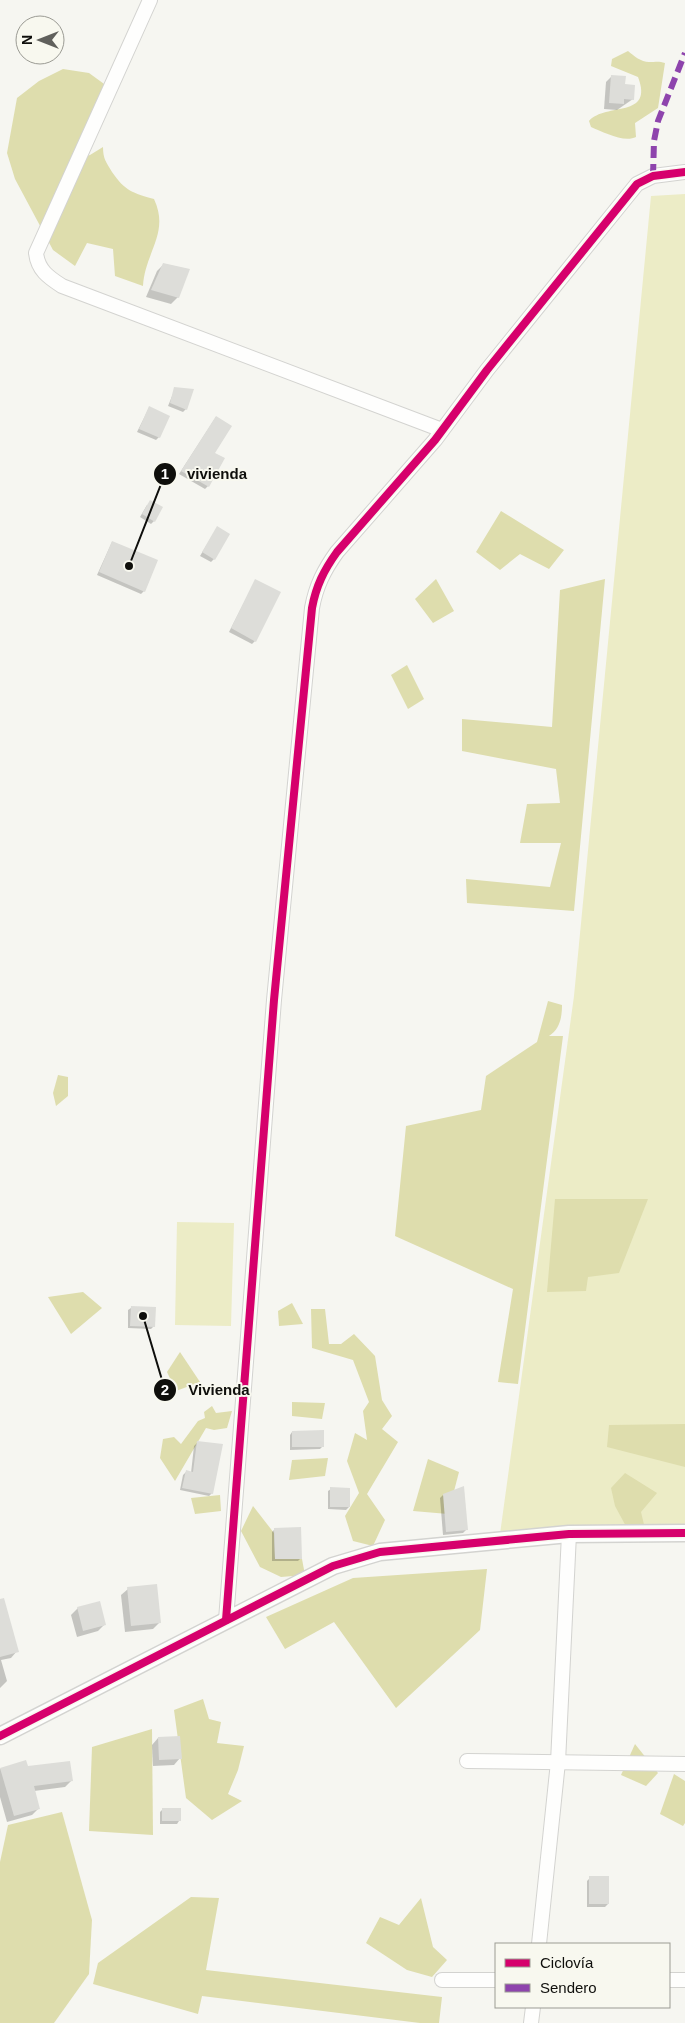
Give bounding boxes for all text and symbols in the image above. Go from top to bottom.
north arrow [15,15,65,65]
text: N [19,35,35,45]
callout: vivienda [152,459,258,489]
text: 1 [161,465,169,482]
text: vivienda [187,465,248,482]
callout: Vivienda [153,1375,259,1405]
text: 2 [161,1381,169,1398]
text: Vivienda [188,1381,250,1398]
legend [495,1943,670,2008]
text: Ciclovía [540,1954,594,1971]
text: Sendero [540,1979,597,1996]

